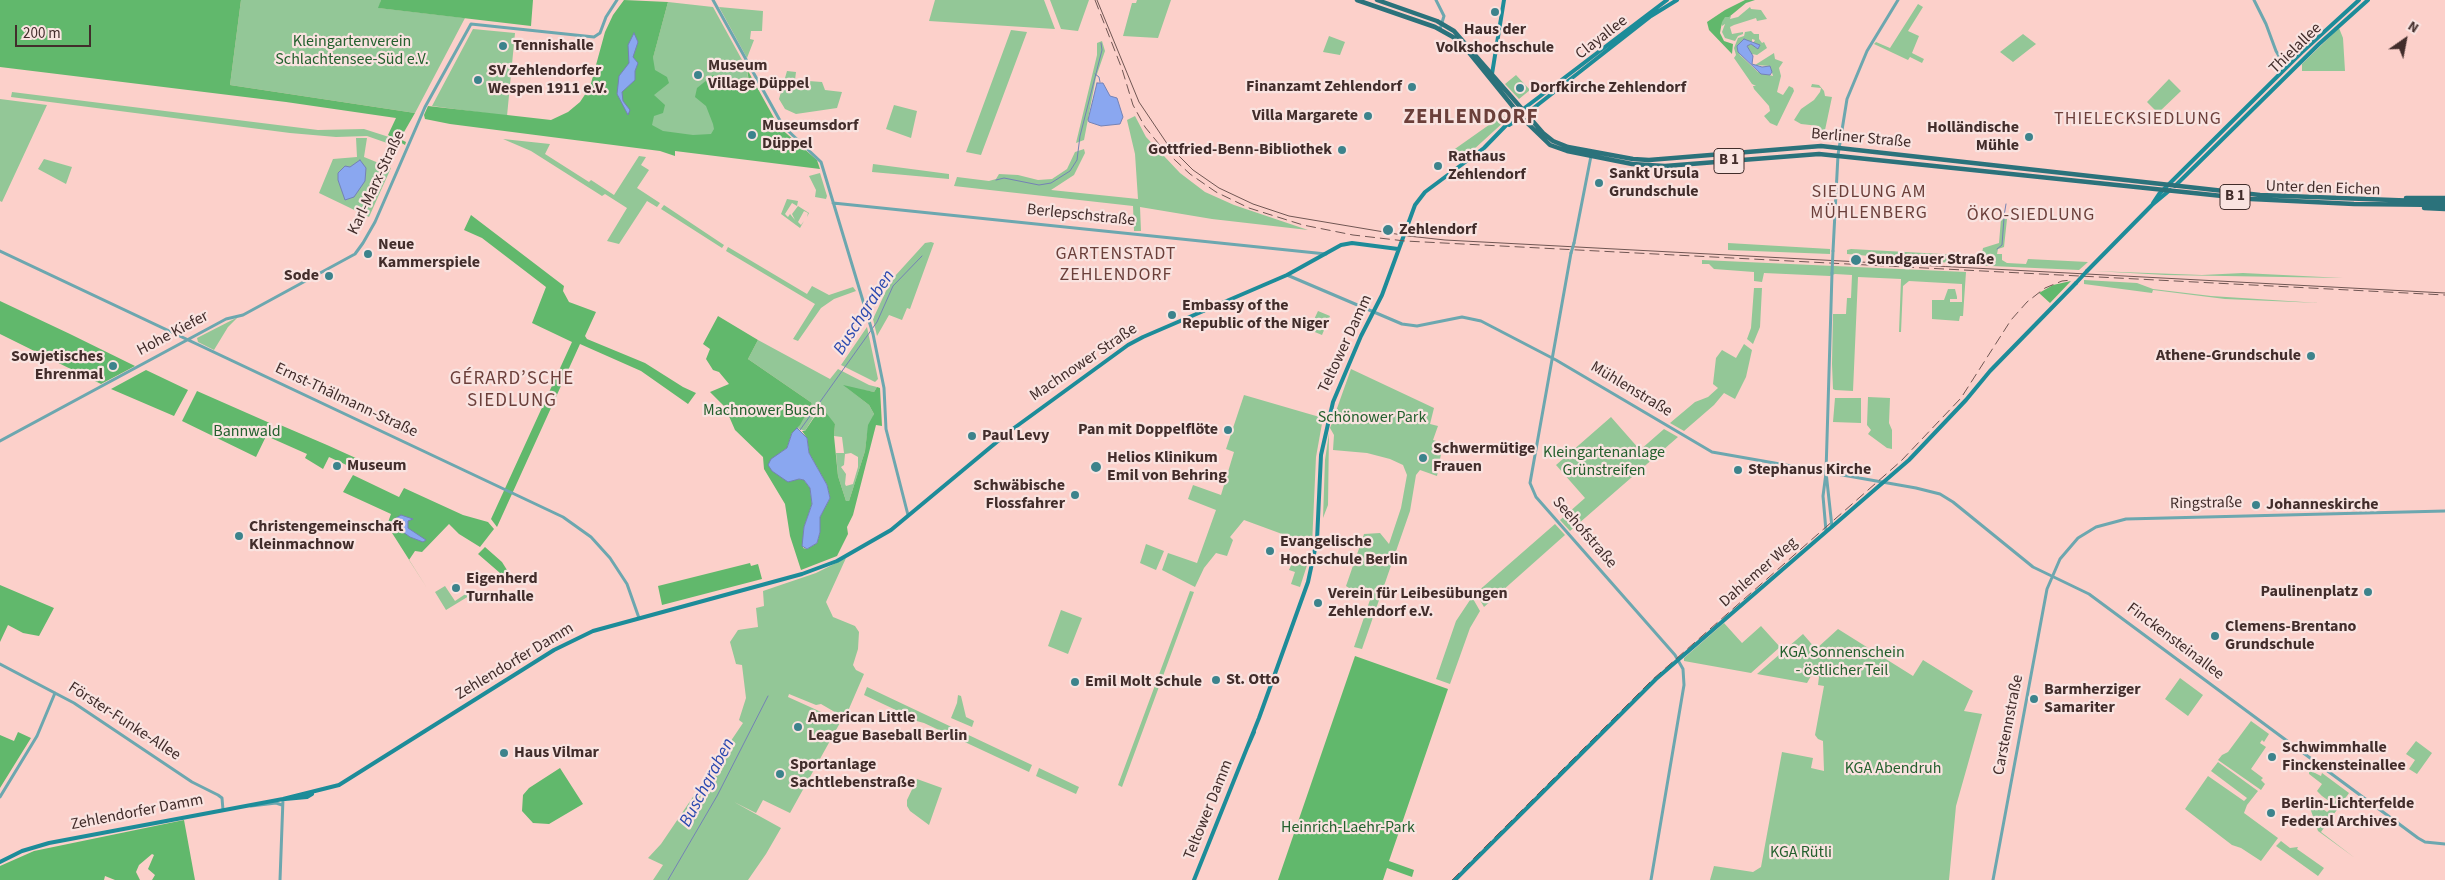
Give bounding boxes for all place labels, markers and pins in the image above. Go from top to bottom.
marker: Haus der Volkshochschule [1489,6,1501,18]
place label: Haus der Volkshochschule [1436,20,1554,58]
place label: Tennishalle [513,36,594,56]
marker: Tennishalle [497,40,509,52]
place label: Museum Village Düppel [708,56,809,94]
place label: SV Zehlendorfer Wespen 1911 e.V. [488,61,608,99]
marker: Museum Village Düppel [692,69,704,81]
marker: SV Zehlendorfer Wespen 1911 e.V. [472,74,484,86]
place label: Finanzamt Zehlendorf [1246,77,1402,97]
place label: Dorfkirche Zehlendorf [1530,78,1686,98]
marker: Finanzamt Zehlendorf [1406,81,1418,93]
marker: Dorfkirche Zehlendorf [1514,82,1526,94]
place label: Villa Margarete [1252,106,1358,126]
marker: Villa Margarete [1362,110,1374,122]
place label: Museumsdorf Düppel [762,116,858,154]
place label: Holländische Mühle [1927,118,2019,156]
marker: Museumsdorf Düppel [746,129,758,141]
marker: Holländische Mühle [2023,131,2035,143]
place label: Gottfried-Benn-Bibliothek [1148,140,1332,160]
marker: Gottfried-Benn-Bibliothek [1336,144,1348,156]
place label: Rathaus Zehlendorf [1448,147,1526,185]
marker: Rathaus Zehlendorf [1432,160,1444,172]
place label: Sankt Ursula Grundschule [1609,164,1699,202]
marker: Sankt Ursula Grundschule [1593,177,1605,189]
place label: Zehlendorf [1399,220,1477,240]
marker: Zehlendorf [1381,223,1395,237]
place label: Neue Kammerspiele [378,235,480,273]
marker: Neue Kammerspiele [362,248,374,260]
place label: Sundgauer Straße [1867,250,1994,270]
marker: Sundgauer Straße [1849,253,1863,267]
place label: Sode [284,266,319,286]
marker: Sode [323,270,335,282]
place label: Embassy of the Republic of the Niger [1182,296,1329,334]
marker: Embassy of the Republic of the Niger [1166,309,1178,321]
place label: Athene-Grundschule [2156,346,2301,366]
place label: Sowjetisches Ehrenmal [11,347,103,385]
marker: Athene-Grundschule [2305,350,2317,362]
marker: Sowjetisches Ehrenmal [107,360,119,372]
place label: Pan mit Doppelflöte [1078,420,1218,440]
marker: Pan mit Doppelflöte [1222,424,1234,436]
place label: Paul Levy [982,426,1049,446]
marker: Paul Levy [966,430,978,442]
place label: Schwermütige Frauen [1433,439,1535,477]
place label: Helios Klinikum Emil von Behring [1107,448,1227,486]
marker: Schwermütige Frauen [1417,452,1429,464]
place label: Museum [347,456,406,476]
marker: Museum [331,460,343,472]
marker: Helios Klinikum Emil von Behring [1089,460,1103,474]
place label: Stephanus Kirche [1748,460,1871,480]
marker: Stephanus Kirche [1732,464,1744,476]
place label: Schwäbische Flossfahrer [973,476,1065,514]
marker: Schwäbische Flossfahrer [1069,489,1081,501]
place label: Johanneskirche [2266,495,2379,515]
marker: Johanneskirche [2250,499,2262,511]
place label: Christengemeinschaft Kleinmachnow [249,517,404,555]
marker: Christengemeinschaft Kleinmachnow [233,530,245,542]
place label: Evangelische Hochschule Berlin [1280,532,1408,570]
marker: Evangelische Hochschule Berlin [1264,545,1276,557]
place label: Eigenherd Turnhalle [466,569,538,607]
marker: Eigenherd Turnhalle [450,582,462,594]
place label: Paulinenplatz [2261,582,2358,602]
place label: Verein für Leibesübungen Zehlendorf e.V. [1328,584,1508,622]
marker: Paulinenplatz [2362,586,2374,598]
marker: Verein für Leibesübungen Zehlendorf e.V. [1312,597,1324,609]
place label: Clemens-Brentano Grundschule [2225,617,2356,655]
marker: Clemens-Brentano Grundschule [2209,630,2221,642]
place label: St. Otto [1226,670,1280,690]
place label: Emil Molt Schule [1085,672,1202,692]
marker: St. Otto [1210,674,1222,686]
marker: Emil Molt Schule [1069,676,1081,688]
place label: Barmherziger Samariter [2044,680,2141,718]
marker: Barmherziger Samariter [2028,693,2040,705]
place label: American Little League Baseball Berlin [808,708,967,746]
marker: American Little League Baseball Berlin [792,721,804,733]
place label: Schwimmhalle Finckensteinallee [2282,738,2406,776]
place label: Haus Vilmar [514,743,599,763]
marker: Haus Vilmar [498,747,510,759]
marker: Schwimmhalle Finckensteinallee [2266,751,2278,763]
place label: Sportanlage Sachtlebenstraße [790,755,915,793]
marker: Sportanlage Sachtlebenstraße [774,768,786,780]
place label: Berlin-Lichterfelde Federal Archives [2281,794,2414,832]
marker: Berlin-Lichterfelde Federal Archives [2265,807,2277,819]

